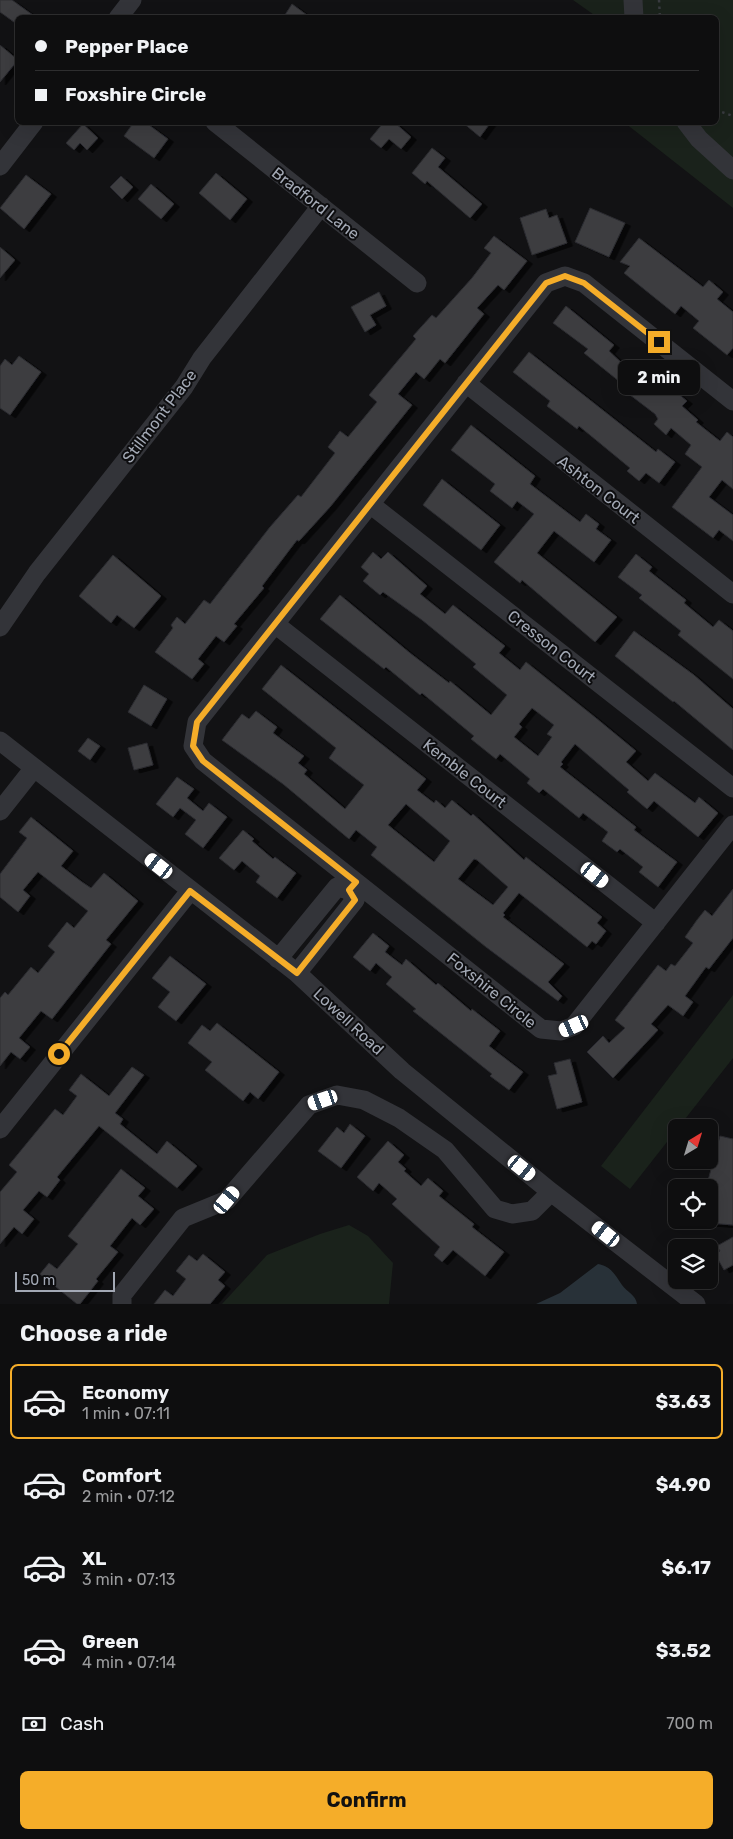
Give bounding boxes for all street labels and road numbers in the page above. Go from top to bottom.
street label: Bradford Lane [268,163,363,244]
street label: Stillmont Place [118,366,201,467]
street label: Ashton Court [554,451,644,527]
street label: Cresson Court [504,606,599,687]
street label: Kemble Court [419,735,510,812]
street label: Foxshire Circle [443,949,540,1032]
street label: Lowell Road [310,984,388,1059]

